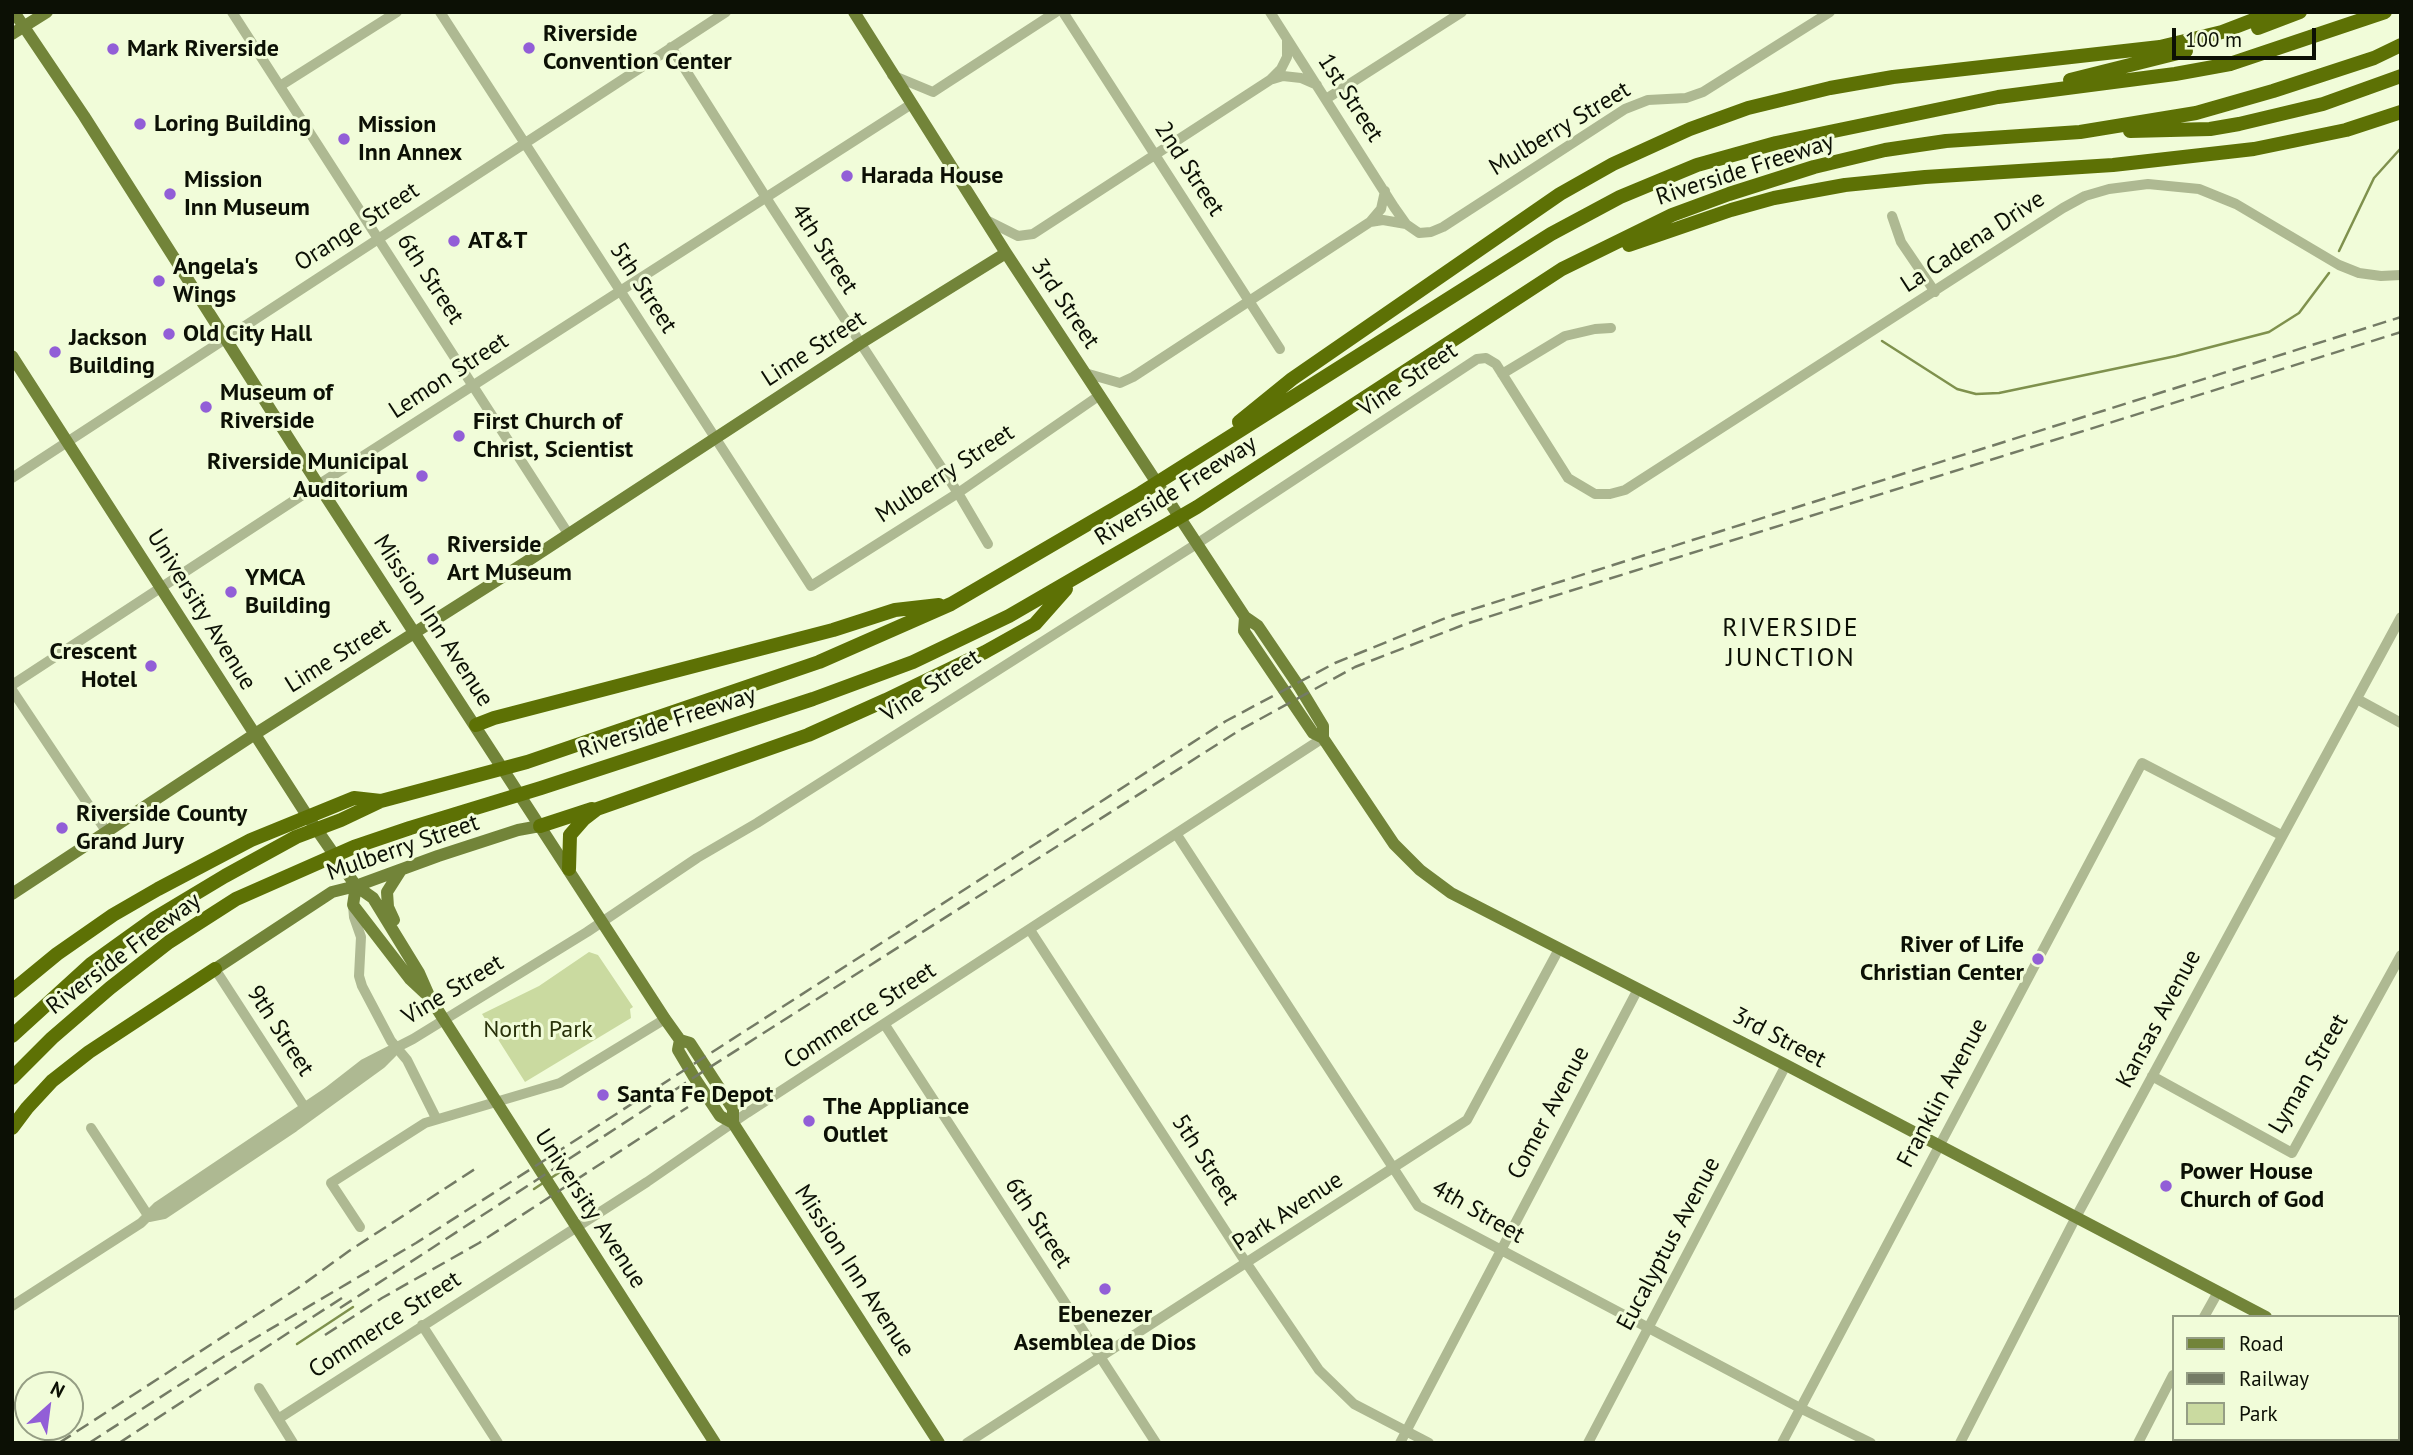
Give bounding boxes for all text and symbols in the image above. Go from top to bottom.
scale bar [2175,14,2318,58]
place label: Riverside Convention Center [543,20,732,76]
text: 100 m [2185,26,2242,53]
place label: Mark Riverside [127,35,279,63]
marker: Riverside Convention Center [521,40,537,56]
marker: Mark Riverside [105,41,121,57]
street label: 1st Street [1311,49,1389,147]
street label: Mulberry Street [1484,76,1636,182]
place label: Loring Building [154,110,311,138]
place label: Mission Inn Annex [358,111,462,167]
marker: Loring Building [132,116,148,132]
street label: 2nd Street [1148,116,1230,222]
street label: Riverside Freeway [1652,128,1838,212]
marker: Mission Inn Annex [336,131,352,147]
place label: Harada House [861,162,1004,190]
place label: Mission Inn Museum [184,166,310,222]
marker: Harada House [839,168,855,184]
street label: Orange Street [289,176,425,278]
street label: La Cadena Drive [1896,185,2050,299]
marker: Mission Inn Museum [162,186,178,202]
street label: 4th Street [784,198,864,300]
place label: AT&T [468,227,527,255]
street label: 6th Street [390,228,470,330]
marker: AT&T [446,233,462,249]
street label: 5th Street [603,237,683,339]
place label: Angela's Wings [173,253,258,309]
street label: 3rd Street [1025,254,1105,354]
marker: Angela's Wings [151,273,167,289]
street label: Lime Street [757,305,871,393]
place label: Old City Hall [183,320,312,348]
place label: Jackson Building [69,324,155,380]
marker: Old City Hall [161,326,177,342]
street label: Lemon Street [384,327,514,425]
street label: Vine Street [1353,336,1463,424]
marker: Jackson Building [47,344,63,360]
place label: Museum of Riverside [220,379,333,435]
marker: Museum of Riverside [198,399,214,415]
place label: First Church of Christ, Scientist [473,408,633,464]
street label: Mulberry Street [870,419,1020,529]
marker: First Church of Christ, Scientist [451,428,467,444]
street label: Riverside Freeway [1090,430,1262,552]
place label: Riverside Municipal Auditorium [207,448,408,504]
marker: Riverside Municipal Auditorium [414,468,430,484]
street label: University Avenue [140,524,262,696]
street label: Mission Inn Avenue [367,530,499,712]
place label: Riverside Art Museum [447,531,572,587]
marker: Riverside Art Museum [425,551,441,567]
place label: YMCA Building [245,564,331,620]
marker: YMCA Building [223,584,239,600]
street label: Lime Street [280,612,396,700]
district label: RIVERSIDE JUNCTION [1723,613,1859,674]
place label: Crescent Hotel [49,638,137,694]
street label: Vine Street [876,643,986,729]
marker: Crescent Hotel [143,658,159,674]
street label: Riverside Freeway [574,681,760,765]
place label: Riverside County Grand Jury [76,800,247,856]
street label: Mulberry Street [323,808,483,888]
marker: Riverside County Grand Jury [54,820,70,836]
street label: Riverside Freeway [41,887,207,1021]
place label: River of Life Christian Center [1860,931,2024,987]
street label: Kansas Avenue [2110,945,2208,1093]
street label: Vine Street [397,949,509,1031]
marker: River of Life Christian Center [2030,951,2046,967]
street label: Commerce Street [779,956,941,1076]
street label: 9th Street [240,980,320,1082]
street label: 3rd Street [1727,1001,1831,1075]
street label: Lyman Street [2263,1009,2355,1139]
street label: Franklin Avenue [1892,1013,1994,1173]
park label: North Park [483,1016,593,1044]
street label: Comer Avenue [1502,1041,1596,1185]
place label: Santa Fe Depot [617,1081,773,1109]
marker: Santa Fe Depot [595,1087,611,1103]
place label: The Appliance Outlet [823,1093,969,1149]
street label: 5th Street [1165,1109,1245,1211]
marker: The Appliance Outlet [801,1113,817,1129]
street label: University Avenue [528,1124,652,1294]
street label: Eucalyptus Avenue [1611,1152,1727,1336]
place label: Power House Church of God [2180,1158,2324,1214]
street label: Park Avenue [1228,1166,1348,1258]
street label: 6th Street [998,1172,1078,1274]
street label: 4th Street [1427,1174,1529,1250]
marker: Power House Church of God [2158,1178,2174,1194]
street label: Mission Inn Avenue [788,1180,920,1362]
street label: Commerce Street [304,1265,466,1385]
marker: Ebenezer Asemblea de Dios [1097,1281,1113,1297]
place label: Ebenezer Asemblea de Dios [1014,1301,1196,1357]
legend [2172,1315,2399,1441]
text: Road [2239,1330,2283,1357]
text: Railway [2239,1365,2309,1392]
north arrow [14,1371,84,1441]
text: N [47,1376,69,1403]
text: Park [2239,1400,2278,1427]

